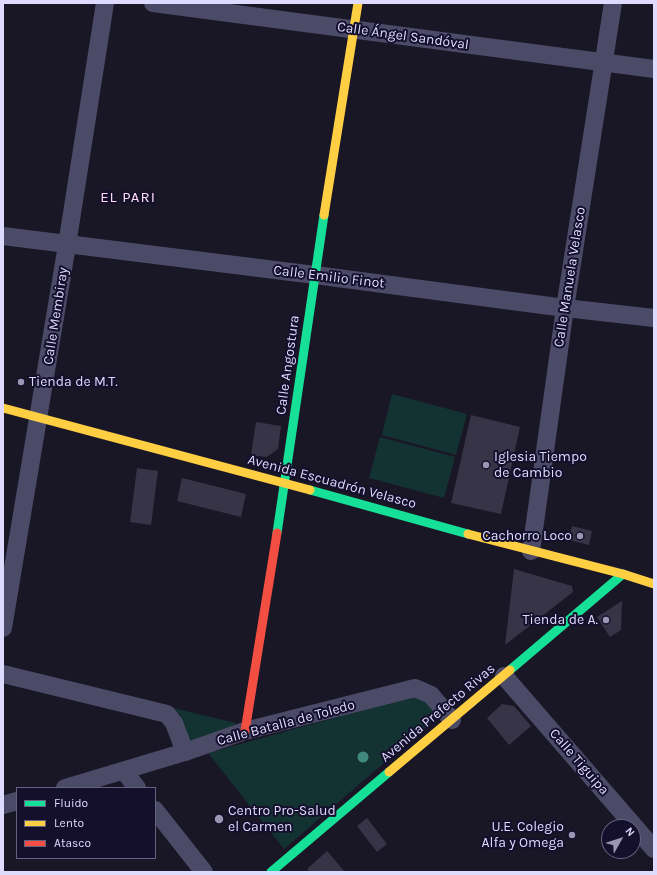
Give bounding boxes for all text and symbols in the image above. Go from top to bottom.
street label: Calle Ángel Sandóval [336,18,470,54]
district label: EL PARI [100,189,156,207]
street label: Calle Manuela Velasco [551,206,589,348]
street label: Calle Emilio Finot [273,262,385,292]
street label: Calle Membiray [40,266,72,366]
street label: Calle Angostura [273,314,303,416]
place label: Tienda de M.T. [29,374,118,390]
marker: Tienda de M.T. [16,377,26,387]
place label: Iglesia Tiempo de Cambio [494,449,587,482]
street label: Avenida Escuadrón Velasco [246,451,418,513]
marker: Iglesia Tiempo de Cambio [481,460,491,470]
place label: Cachorro Loco [482,528,572,544]
marker: Cachorro Loco [575,531,585,541]
place label: Tienda de A. [523,612,598,628]
marker: Tienda de A. [601,615,611,625]
street label: Avenida Prefecto Rivas [377,660,499,766]
street label: Calle Batalla de Toledo [215,696,357,750]
street label: Calle Tiguipa [546,725,612,799]
legend [16,787,156,859]
text: Fluido [54,796,88,810]
place label: Centro Pro-Salud el Carmen [228,803,336,836]
marker: Centro Pro-Salud el Carmen [213,813,225,825]
text: Lento [54,816,84,830]
place label: U.E. Colegio Alfa y Omega [481,819,564,852]
north arrow [601,819,641,859]
text: N [622,825,637,839]
marker: U.E. Colegio Alfa y Omega [567,830,577,840]
text: Atasco [54,836,91,850]

